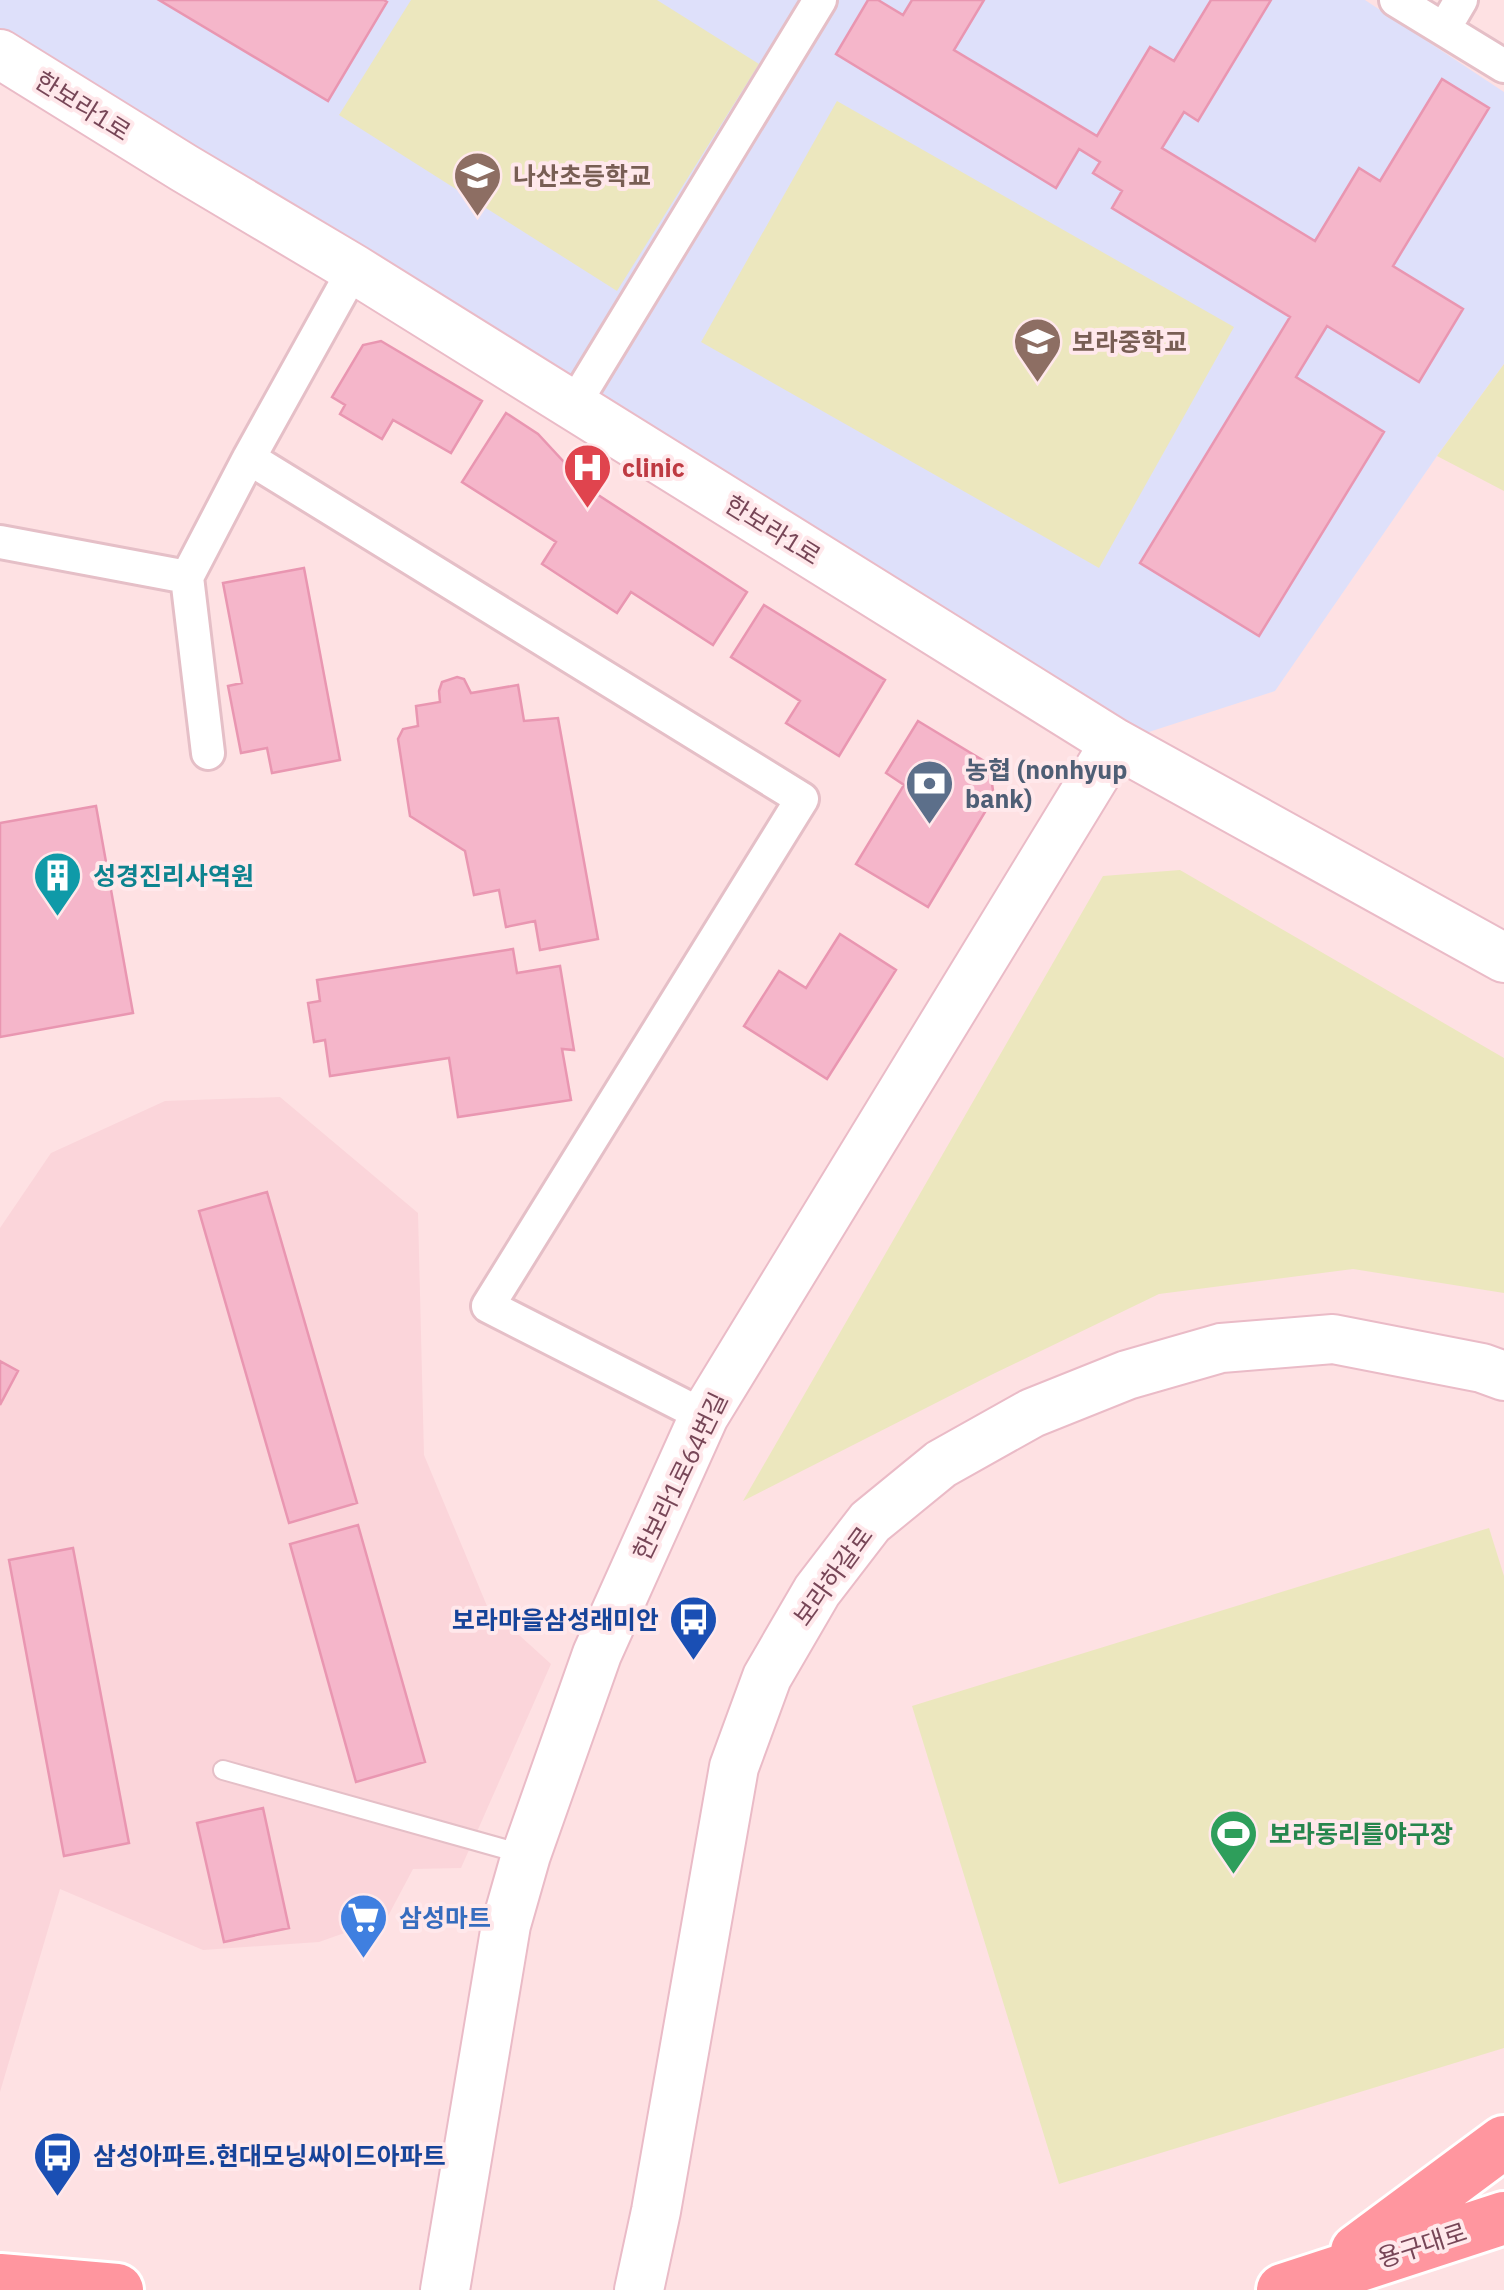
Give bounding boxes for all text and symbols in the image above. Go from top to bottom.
street label: 한보라1로 [29,63,137,148]
school or university icon: 나산초등학교 [452,150,504,218]
place label: 나산초등학교 [513,159,651,192]
school or university icon: 보라중학교 [1011,316,1063,384]
place label: 보라중학교 [1072,325,1187,358]
hospital icon: clinic [561,442,613,510]
place label: clinic [622,451,685,484]
street label: 한보라1로 [719,487,827,572]
place label: 농협 (nonhyup bank) [965,753,1127,815]
bank icon: 농협 (nonhyup bank) [904,758,956,826]
building icon: 성경진리사역원 [32,850,84,918]
place label: 성경진리사역원 [93,859,254,892]
street label: 한보라1로64번길 [625,1386,734,1565]
street label: 보라하갈로 [785,1519,880,1632]
bus stop icon: 보라마을삼성래미안 [668,1594,720,1662]
place label: 보라마을삼성래미안 [452,1603,659,1636]
sports icon: 보라동리틀야구장 [1208,1808,1260,1876]
place label: 보라동리틀야구장 [1269,1817,1453,1850]
supermarket icon: 삼성마트 [338,1892,390,1960]
place label: 삼성마트 [399,1901,491,1934]
bus stop icon: 삼성아파트.현대모닝싸이드아파트 [32,2130,84,2198]
place label: 삼성아파트.현대모닝싸이드아파트 [93,2139,446,2172]
street label: 용구대로 [1373,2215,1471,2274]

